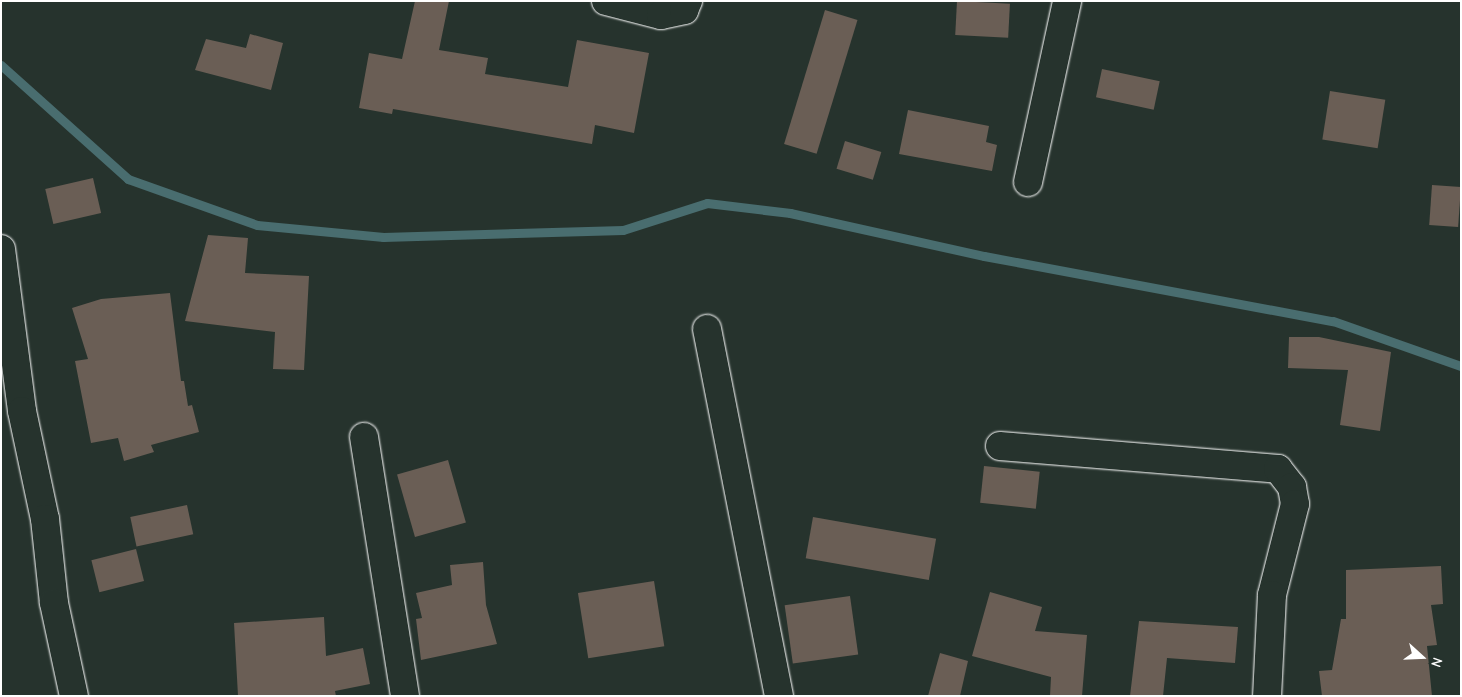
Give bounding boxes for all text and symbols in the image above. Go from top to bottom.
north arrow [1397,632,1447,682]
text: N [1427,655,1446,669]

